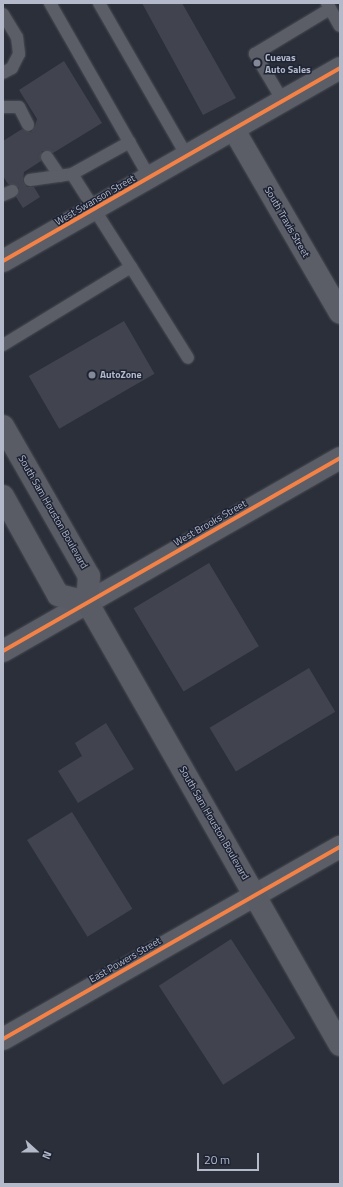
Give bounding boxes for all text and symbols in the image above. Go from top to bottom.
place label: Cuevas Auto Sales [265,51,311,74]
marker: Cuevas Auto Sales [252,58,262,68]
street label: West Swanson Street [53,172,137,228]
street label: South Travis Street [262,185,312,259]
place label: AutoZone [100,369,142,381]
marker: AutoZone [87,370,97,380]
street label: South Sam Houston Boulevard [16,453,90,571]
street label: West Brooks Street [172,497,248,549]
street label: South Sam Houston Boulevard [177,764,251,882]
street label: East Powers Street [87,935,163,985]
north arrow [16,1131,56,1171]
scale bar [199,1145,261,1171]
text: N [38,1149,56,1162]
text: 20 m [204,1150,230,1169]

